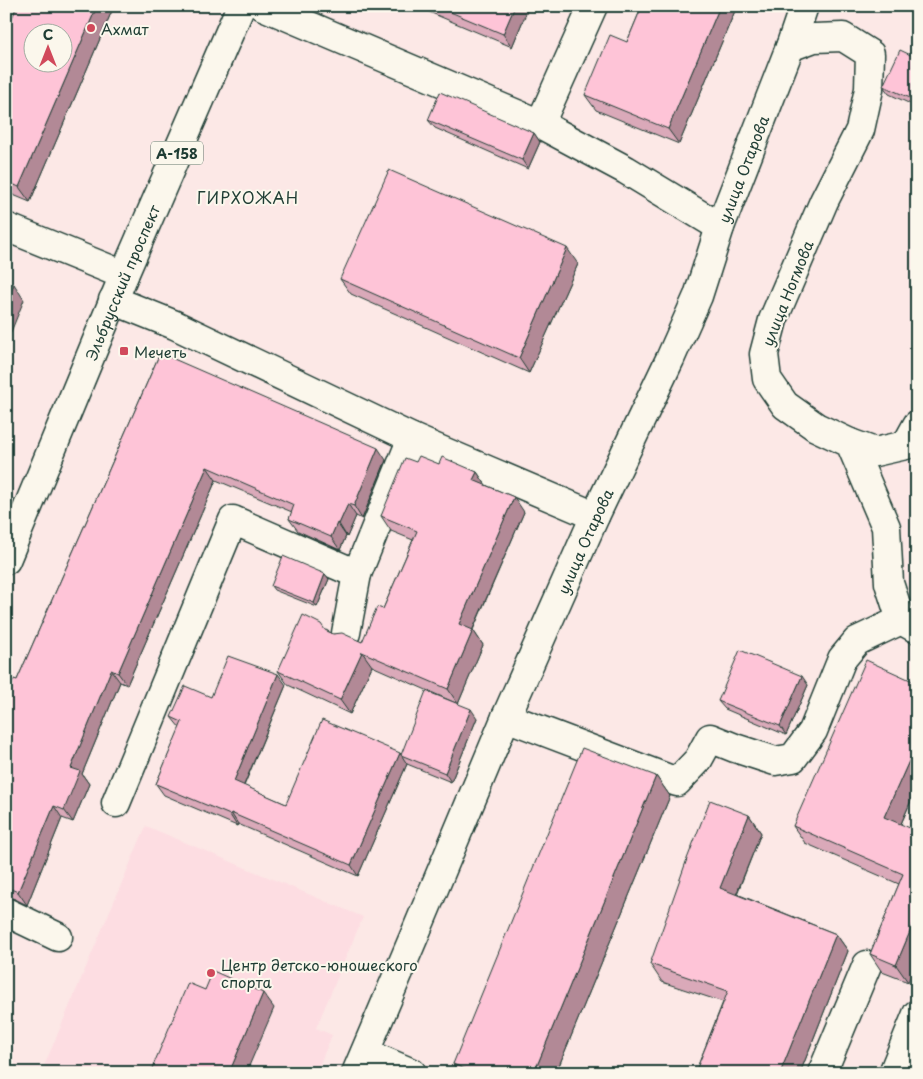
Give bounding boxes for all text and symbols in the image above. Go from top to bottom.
place label: Ахмат [101,17,150,40]
north arrow [22,22,72,72]
marker: Ахмат [85,22,97,34]
text: С [43,24,53,45]
street label: улица Отарова [711,111,774,226]
road number: А-158 [151,142,203,164]
district label: ГИРХОЖАН [197,185,299,209]
street label: Эльбрусский проспект [79,200,165,363]
street label: улица Ногмова [755,236,819,349]
place label: Мечеть [134,340,187,363]
marker: Мечеть [118,345,130,357]
street label: улица Отарова [551,484,618,597]
place label: Центр детско-юношеского спорта [221,953,418,993]
marker: Центр детско-юношеского спорта [205,967,217,979]

